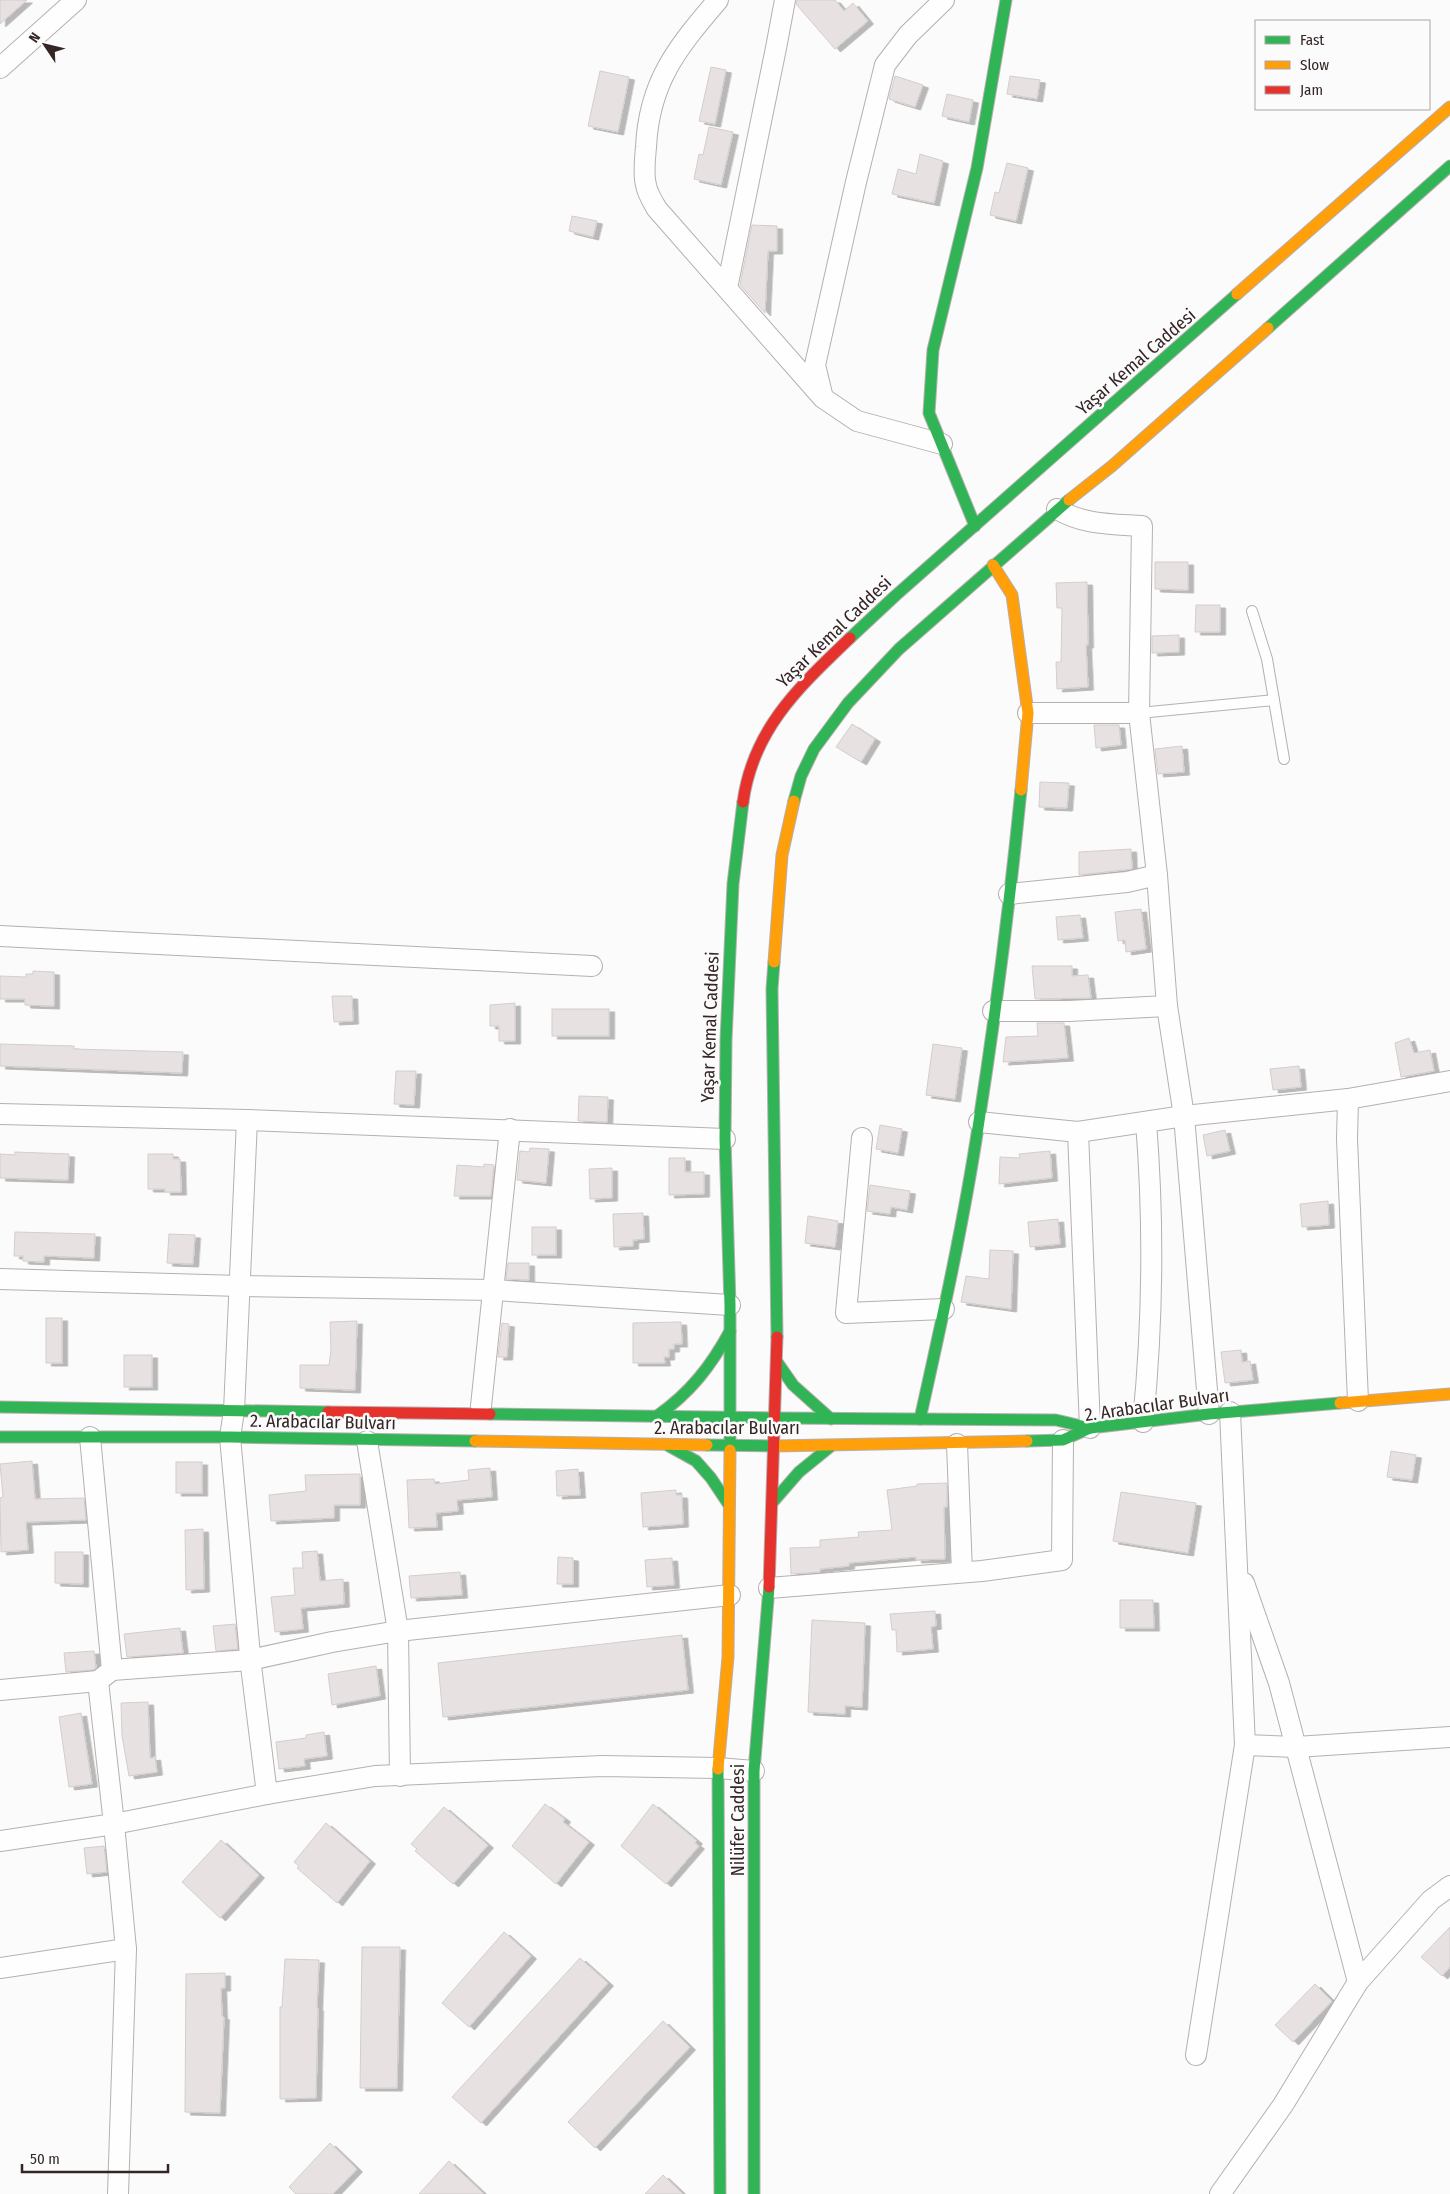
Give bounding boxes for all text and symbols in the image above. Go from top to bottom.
north arrow [20,20,70,70]
legend [1255,20,1430,110]
text: N [25,30,44,46]
text: Fast [1300,31,1324,49]
text: Slow [1300,56,1329,74]
text: Jam [1300,81,1323,99]
street label: Yaşar Kemal Caddesi [1072,304,1200,420]
street label: Yaşar Kemal Caddesi [772,572,896,692]
street label: Yaşar Kemal Caddesi [696,951,724,1103]
street label: 2. Arabacılar Bulvarı [1083,1384,1231,1426]
street label: 2. Arabacılar Bulvarı [250,1410,396,1434]
street label: 2. Arabacılar Bulvarı [654,1417,800,1439]
street label: Nilüfer Caddesi [727,1764,749,1876]
scale bar [22,2142,169,2174]
text: 50 m [30,2150,60,2168]

